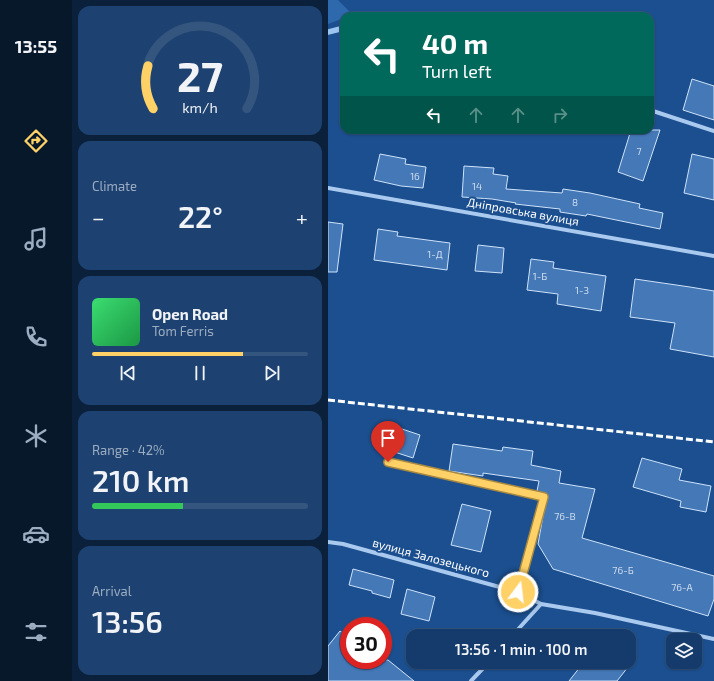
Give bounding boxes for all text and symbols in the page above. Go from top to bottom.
text: 40 m [422,26,488,60]
icon: left [356,28,408,80]
text: 13:55 [15,35,57,57]
text: 27 [177,49,223,99]
text: Turn left [422,60,492,82]
text: km/h [182,98,218,115]
icon: left [423,104,445,126]
icon: ahead [465,104,487,126]
icon: ahead [507,104,529,126]
icon: right [549,104,571,126]
icon: directions [22,127,50,155]
house number: 7 [636,145,642,157]
house number: 16 [410,170,420,182]
text: Climate [92,178,137,194]
house number: 14 [472,180,482,192]
street label: Дніпровська вулиця [466,194,580,229]
house number: 8 [572,196,578,208]
text: 22° [178,198,223,234]
text: − [92,204,105,230]
text: + [296,204,308,230]
icon: music [22,225,50,253]
house number: 1-Д [427,248,443,260]
house number: 1-Б [533,270,547,282]
house number: 1-З [575,284,589,296]
text: Open Road [152,305,228,323]
icon: phone [22,323,50,351]
text: Tom Ferris [152,323,214,339]
icon: previous [117,362,139,384]
icon: pause [189,362,211,384]
icon: next [261,362,283,384]
pin [371,421,405,462]
icon: climate [22,422,50,450]
icon: arrive [377,427,399,449]
text: Range · 42% [92,442,165,458]
text: 210 km [92,462,189,498]
house number: 76-В [554,510,576,522]
icon: car [22,520,50,548]
street label: вулиця Залозецького [371,535,491,580]
house number: 76-Б [612,564,634,576]
position arrow [497,571,539,613]
house number: 76-А [671,581,694,593]
text: Arrival [92,583,132,599]
text: 13:56 [92,603,163,639]
speed limit sign: 30 [340,617,392,669]
icon: filters [22,618,50,646]
map controls [666,633,702,669]
button: layers [666,633,702,669]
text: 13:56 · 1 min · 100 m [455,640,587,658]

